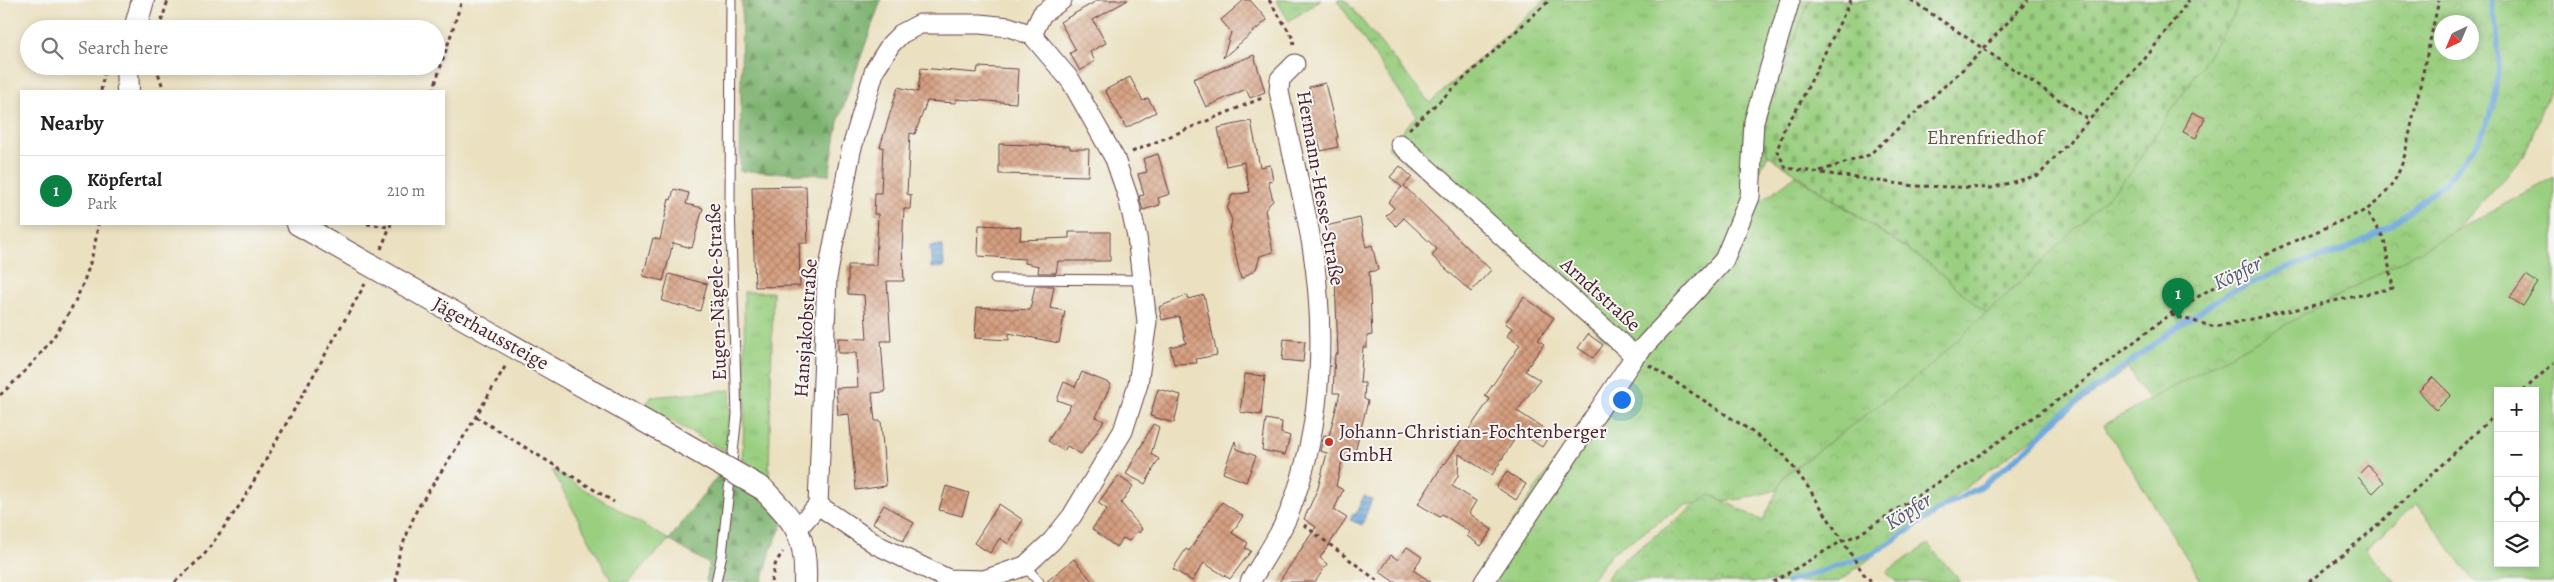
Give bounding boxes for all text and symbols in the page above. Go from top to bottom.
north arrow [2434,15,2479,60]
search box [20,20,445,75]
icon: search [38,34,66,62]
text: Search here [78,35,168,61]
street label: Hermann-Hesse-Straße [1290,89,1351,288]
text: Nearby [40,109,103,137]
park label: Ehrenfriedhof [1927,124,2047,151]
text: Köpfertal [87,167,162,193]
text: 1 [53,180,59,202]
text: 210 m [387,180,425,202]
text: Park [87,193,117,215]
street label: Eugen-Nägele-Straße [700,203,733,381]
water label: Köpfer [2208,249,2266,297]
street label: Arndtstraße [1554,250,1647,338]
street label: Hansjakobstraße [787,258,824,398]
pin: 1 [2162,278,2194,319]
street label: Jägerhaussteige [428,290,554,377]
your location [1609,387,1635,413]
map controls [2494,387,2539,567]
button: + [2494,387,2539,432]
place label: Johann-Christian-Fochtenberger GmbH [1339,418,1607,468]
button: − [2494,432,2539,477]
marker: Johann-Christian-Fochtenberger GmbH [1323,436,1335,448]
button: locate [2494,477,2539,522]
water label: Köpfer [1879,485,1937,536]
button: layers [2494,522,2539,567]

